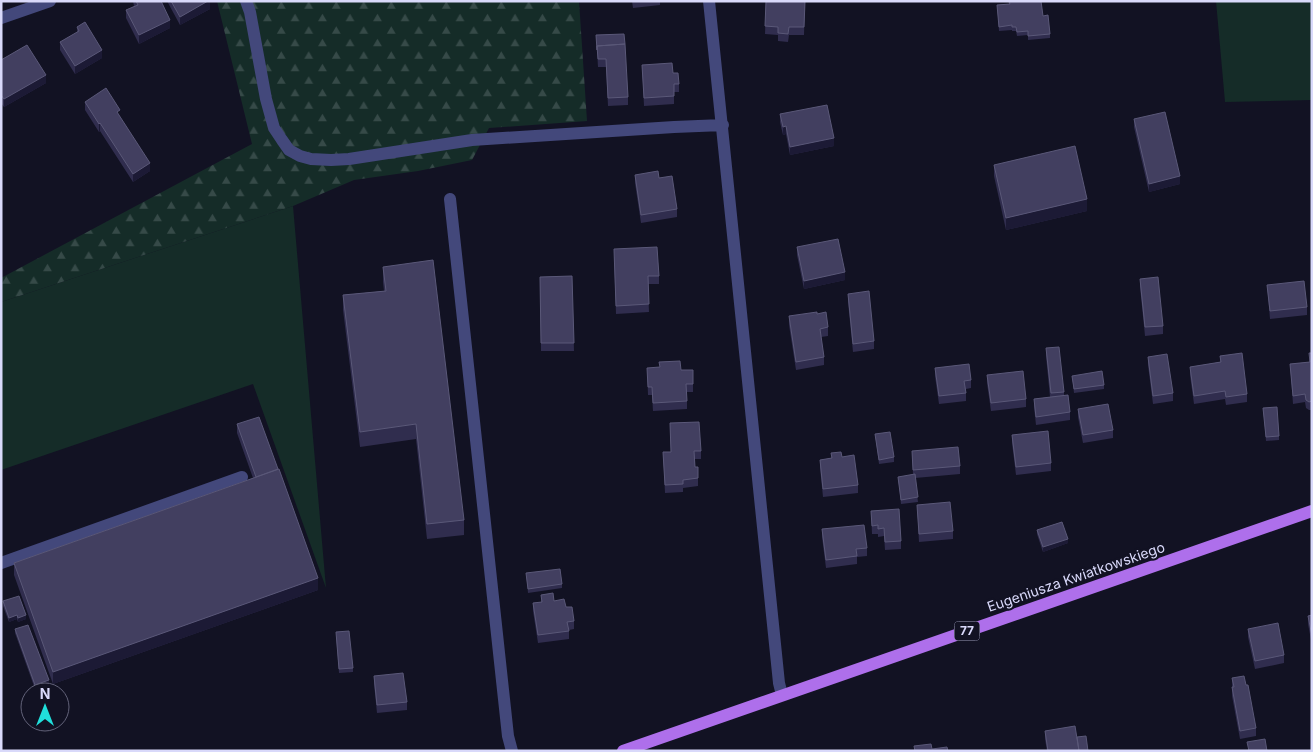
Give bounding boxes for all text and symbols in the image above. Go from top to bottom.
street label: Eugeniusza Kwiatkowskiego [985,538,1167,615]
road number: 77 [954,622,980,640]
north arrow [20,682,70,732]
text: N [40,685,50,702]

